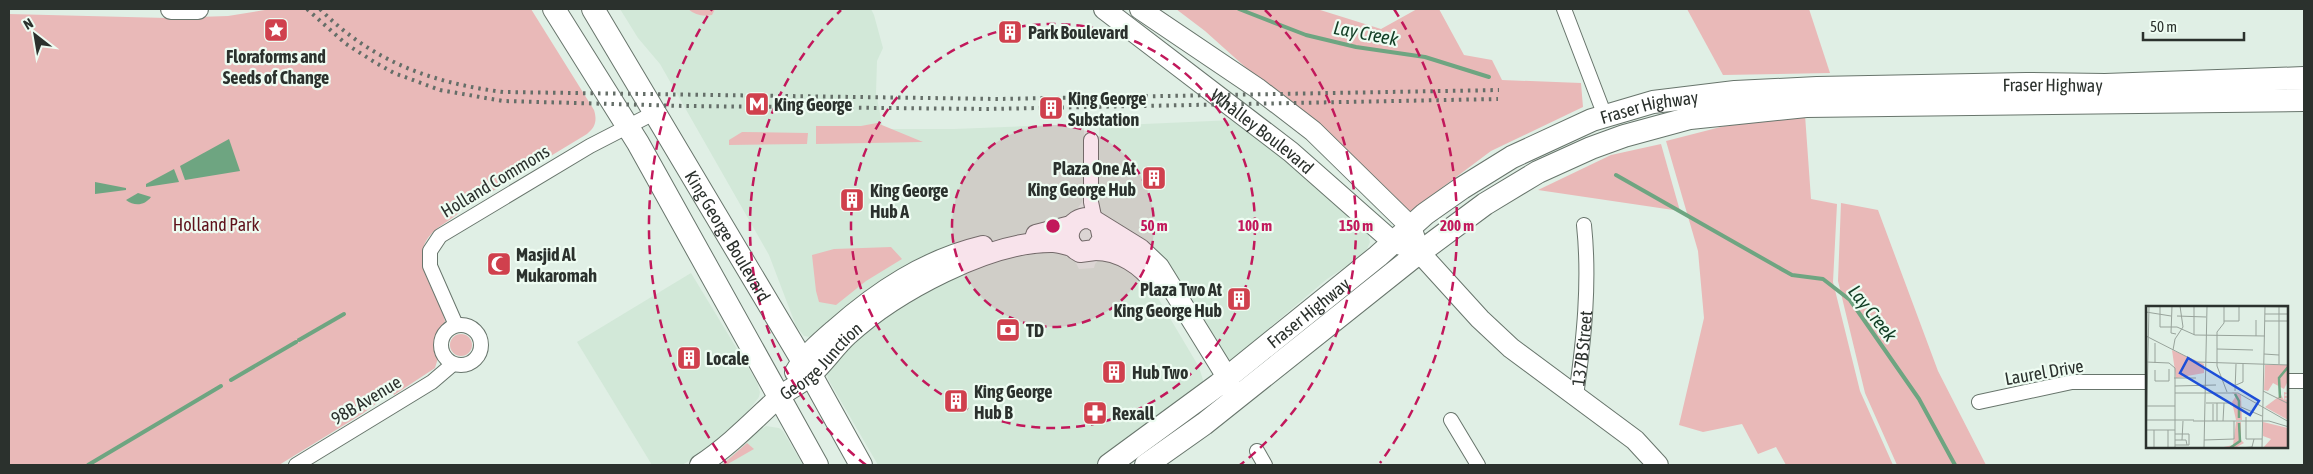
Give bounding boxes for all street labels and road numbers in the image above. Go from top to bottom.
street label: Fraser Highway [2002,73,2103,95]
street label: Whalley Boulevard [1207,84,1318,178]
street label: Fraser Highway [1598,86,1699,128]
street label: Holland Commons [437,140,553,222]
street label: King George Boulevard [681,167,775,305]
street label: Fraser Highway [1263,273,1354,352]
street label: 137B Street [1567,310,1596,387]
street label: George Junction [775,317,866,404]
street label: Laurel Drive [2003,355,2085,389]
street label: 98B Avenue [327,371,405,429]

